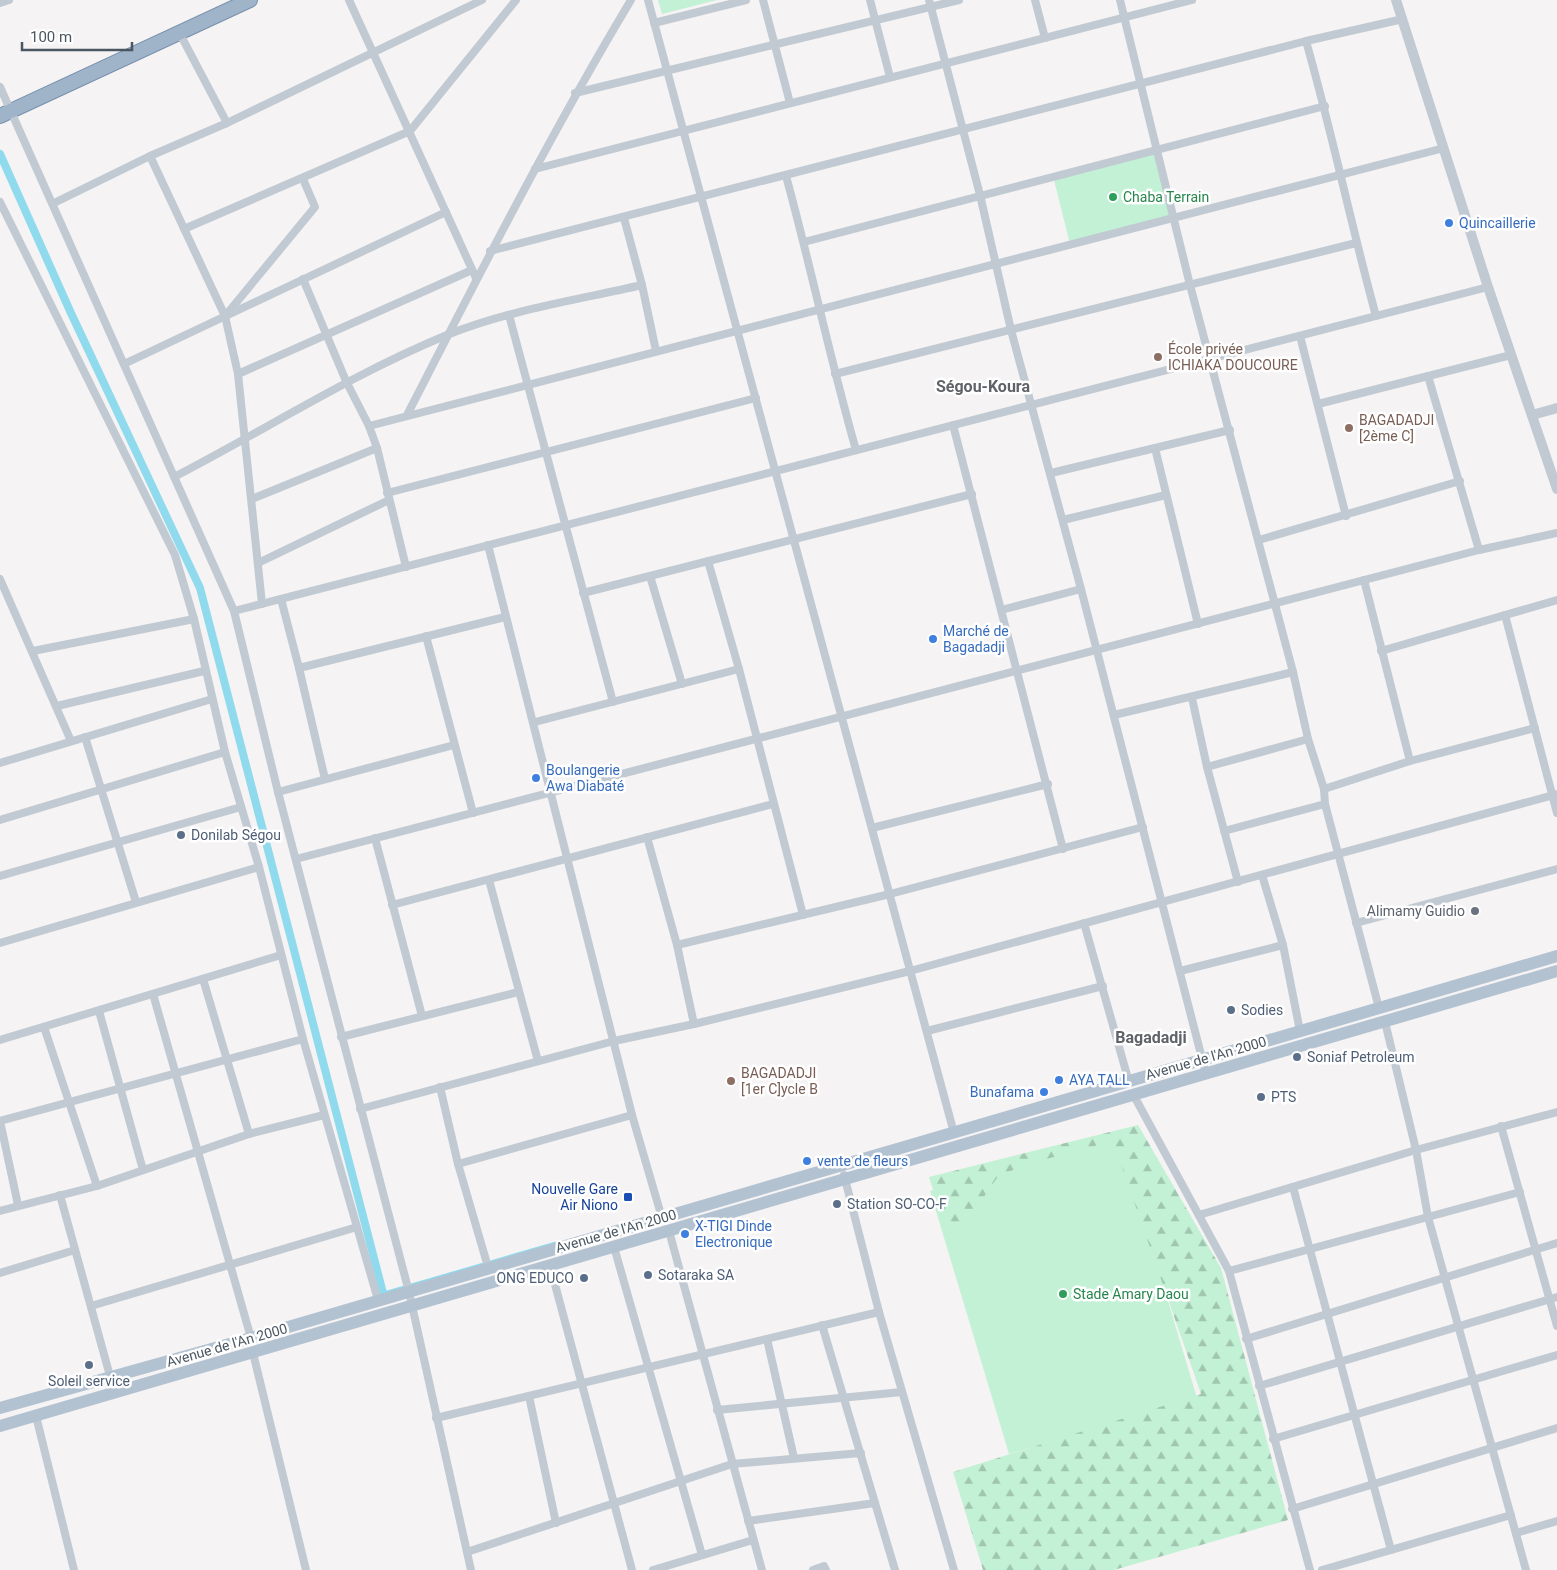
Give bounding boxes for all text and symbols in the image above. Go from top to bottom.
scale bar [22,20,132,52]
text: 100 m [30,28,72,46]
place label: Chaba Terrain [1123,189,1209,205]
marker: Chaba Terrain [1107,191,1119,203]
place label: Quincaillerie [1459,215,1536,231]
marker: Quincaillerie [1443,217,1455,229]
place label: École privée ICHIAKA DOUCOURE [1168,340,1298,373]
marker: École privée ICHIAKA DOUCOURE [1152,351,1164,363]
district label: Ségou-Koura [936,377,1030,396]
place label: BAGADADJI [2ème C] [1359,412,1434,444]
marker: BAGADADJI [2ème C] [1343,422,1355,434]
place label: Marché de Bagadadji [943,623,1009,655]
marker: Marché de Bagadadji [927,633,939,645]
place label: Boulangerie Awa Diabaté [546,762,624,794]
marker: Boulangerie Awa Diabaté [530,772,542,784]
place label: Donilab Ségou [191,827,281,843]
marker: Donilab Ségou [175,829,187,841]
place label: Alimamy Guidio [1367,903,1465,919]
marker: Alimamy Guidio [1469,905,1481,917]
place label: Sodies [1241,1002,1283,1018]
marker: Sodies [1225,1004,1237,1016]
district label: Bagadadji [1115,1028,1187,1047]
street label: Avenue de l'An 2000 [1144,1033,1268,1083]
place label: Soniaf Petroleum [1307,1049,1415,1065]
marker: Soniaf Petroleum [1291,1051,1303,1063]
place label: BAGADADJI [1er C]ycle B [741,1065,818,1097]
place label: AYA TALL [1069,1072,1130,1088]
marker: AYA TALL [1053,1074,1065,1086]
marker: BAGADADJI [1er C]ycle B [725,1075,737,1087]
place label: Bunafama [970,1084,1034,1100]
marker: Bunafama [1038,1086,1050,1098]
place label: PTS [1271,1089,1296,1105]
marker: PTS [1255,1091,1267,1103]
place label: vente de fleurs [817,1153,908,1169]
marker: vente de fleurs [801,1155,813,1167]
place label: Nouvelle Gare Air Niono [531,1181,618,1213]
marker: Nouvelle Gare Air Niono [622,1191,634,1203]
place label: Station SO-CO-F [847,1196,947,1212]
marker: Station SO-CO-F [831,1198,843,1210]
street label: Avenue de l'An 2000 [554,1206,678,1256]
place label: X-TIGI Dinde Electronique [695,1218,773,1250]
marker: X-TIGI Dinde Electronique [679,1228,691,1240]
place label: Sotaraka SA [658,1267,734,1283]
marker: Sotaraka SA [642,1269,654,1281]
place label: ONG EDUCO [496,1270,574,1286]
marker: ONG EDUCO [578,1272,590,1284]
place label: Stade Amary Daou [1073,1286,1189,1302]
marker: Stade Amary Daou [1057,1288,1069,1300]
street label: Avenue de l'An 2000 [165,1320,289,1370]
marker: Soleil service [83,1359,95,1371]
place label: Soleil service [48,1373,130,1389]

